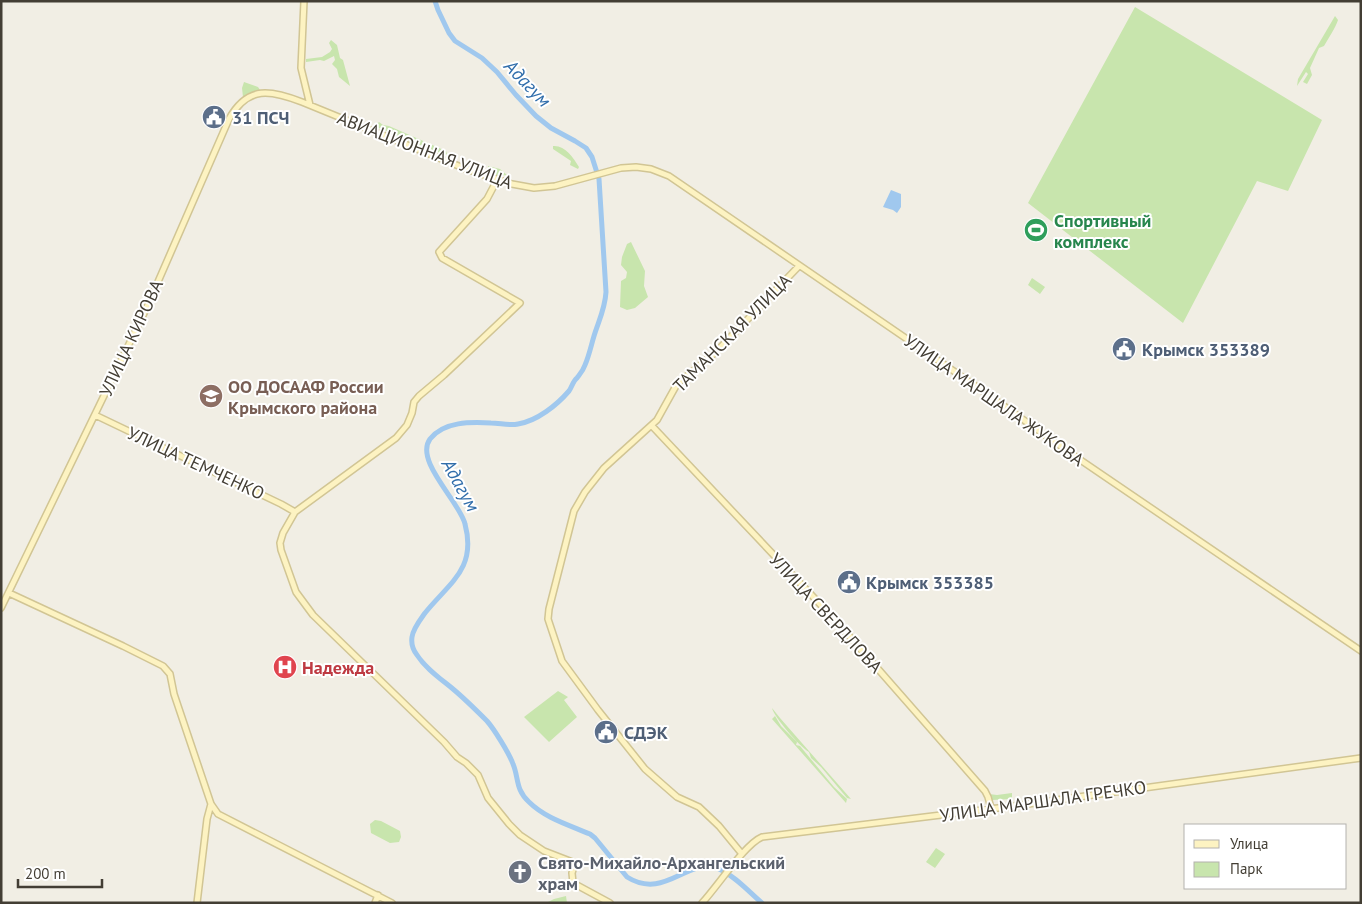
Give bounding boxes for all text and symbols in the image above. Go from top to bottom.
water label: Адагум [499,53,557,112]
public building icon: 31 ПСЧ [201,104,227,130]
place label: 31 ПСЧ [232,106,289,129]
street label: АВИАЦИОННАЯ УЛИЦА [334,106,516,194]
place label: Спортивный комплекс [1054,209,1151,253]
sports icon: Спортивный комплекс [1023,217,1049,243]
street label: ТАМАНСКАЯ УЛИЦА [668,269,796,397]
street label: УЛИЦА КИРОВА [94,276,168,400]
street label: УЛИЦА МАРШАЛА ЖУКОВА [899,329,1089,471]
public building icon: Крымск 353389 [1111,336,1137,362]
place label: Крымск 353389 [1142,338,1270,361]
place label: ОО ДОСААФ России Крымского района [228,375,384,419]
school or university icon: ОО ДОСААФ России Крымского района [198,383,224,409]
street label: УЛИЦА ТЕМЧЕНКО [124,421,268,505]
water label: Адагум [436,453,485,516]
street label: УЛИЦА СВЕРДЛОВА [764,548,888,678]
public building icon: Крымск 353385 [836,569,862,595]
place label: Крымск 353385 [866,571,994,594]
hospital icon: Надежда [272,654,298,680]
place label: Надежда [302,656,374,679]
public building icon: СДЭК [593,719,619,745]
place label: СДЭК [624,721,668,744]
street label: УЛИЦА МАРШАЛА ГРЕЧКО [938,775,1148,827]
legend [1184,824,1347,889]
text: Улица [1230,834,1268,853]
place label: Свято-Михайло-Архангельский храм [538,851,785,895]
scale bar [18,856,101,888]
church icon: Свято-Михайло-Архангельский храм [507,859,533,885]
text: Парк [1230,859,1263,878]
text: 200 m [25,864,66,883]

